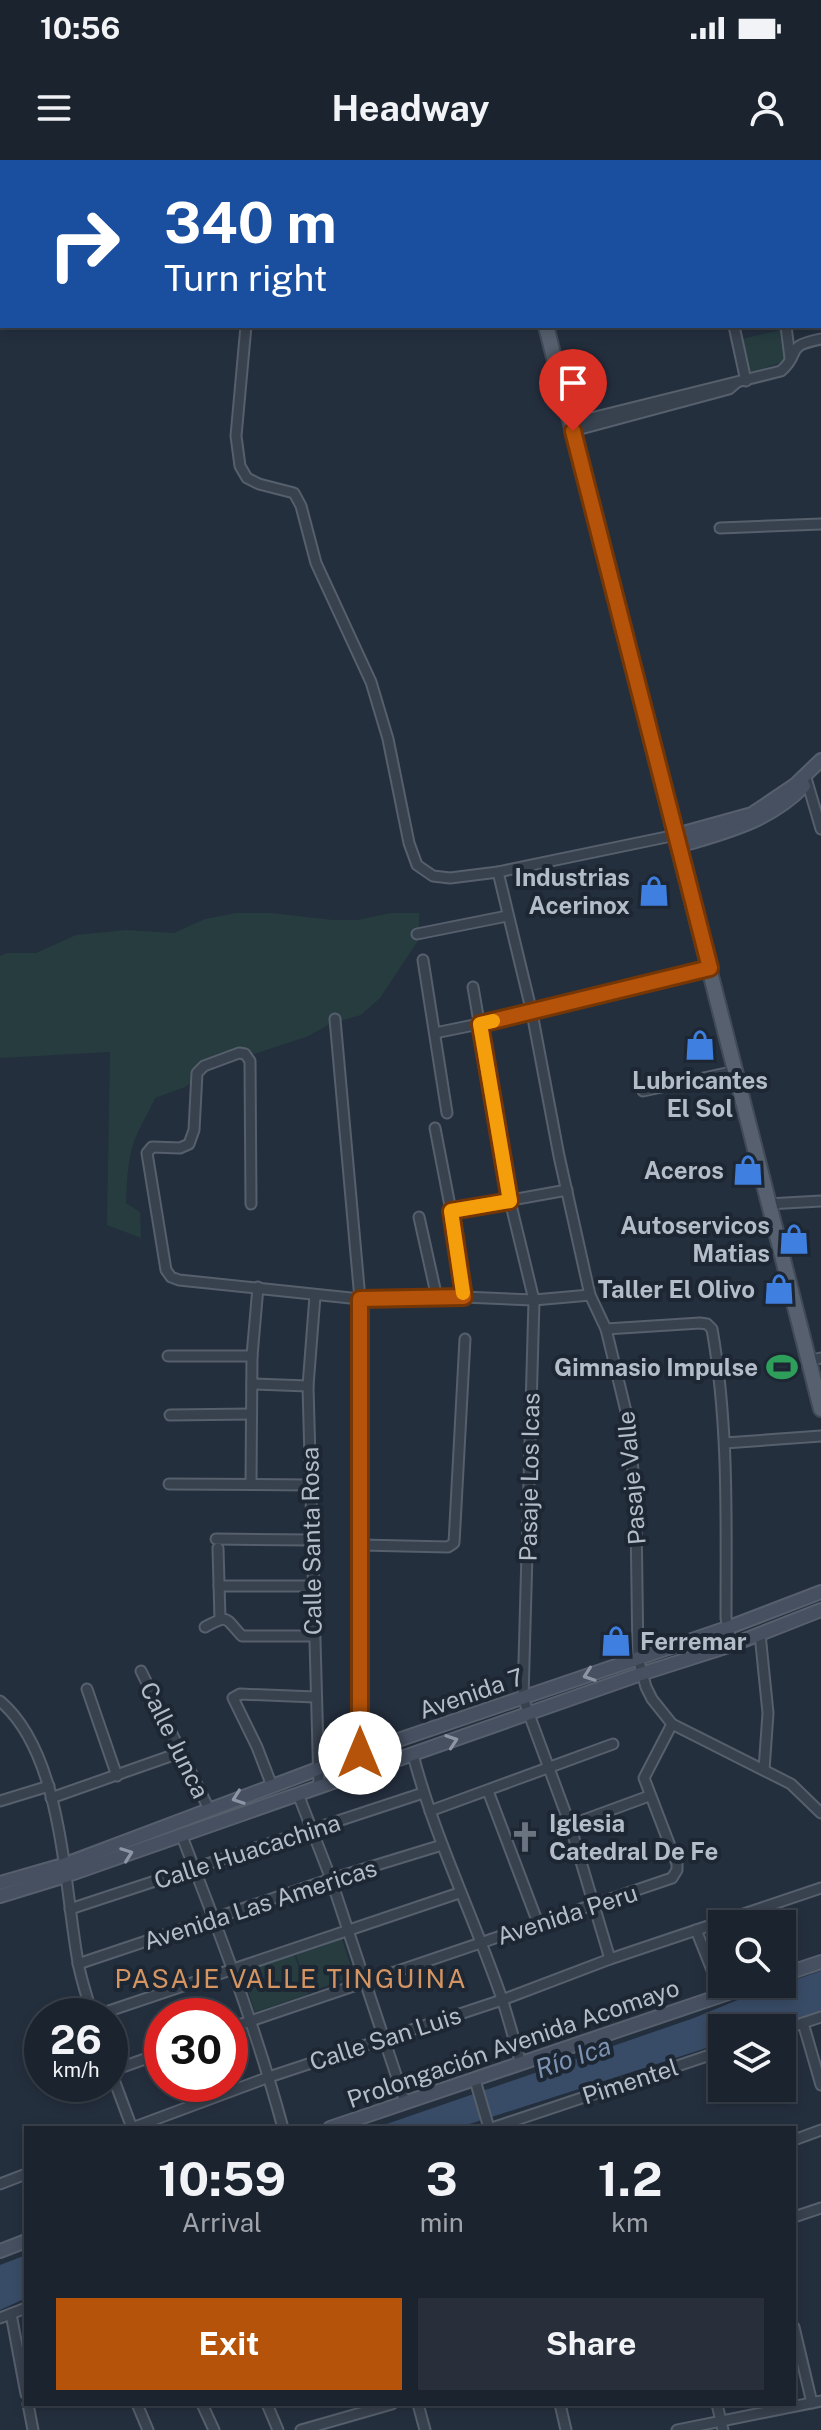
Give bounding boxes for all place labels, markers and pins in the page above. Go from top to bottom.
pin [539,349,607,431]
place label: Industrias Acerinox [515,863,630,919]
shop icon: Industrias Acerinox [637,874,671,908]
shop icon: Lubricantes El Sol [683,1028,717,1062]
place label: Lubricantes El Sol [632,1066,768,1122]
shop icon: Aceros [731,1153,765,1187]
place label: Aceros [644,1156,724,1184]
place label: Autoservicos Matias [620,1211,770,1267]
shop icon: Autoservicos Matias [777,1222,811,1256]
shop icon: Taller El Olivo [762,1272,796,1306]
place label: Taller El Olivo [598,1275,755,1303]
sports icon: Gimnasio Impulse [765,1350,799,1384]
place label: Gimnasio Impulse [554,1353,758,1381]
shop icon: Ferremar [599,1624,633,1658]
place label: Ferremar [640,1627,747,1655]
place label: Iglesia Catedral De Fe [549,1809,718,1865]
church icon: Iglesia Catedral De Fe [508,1820,542,1854]

